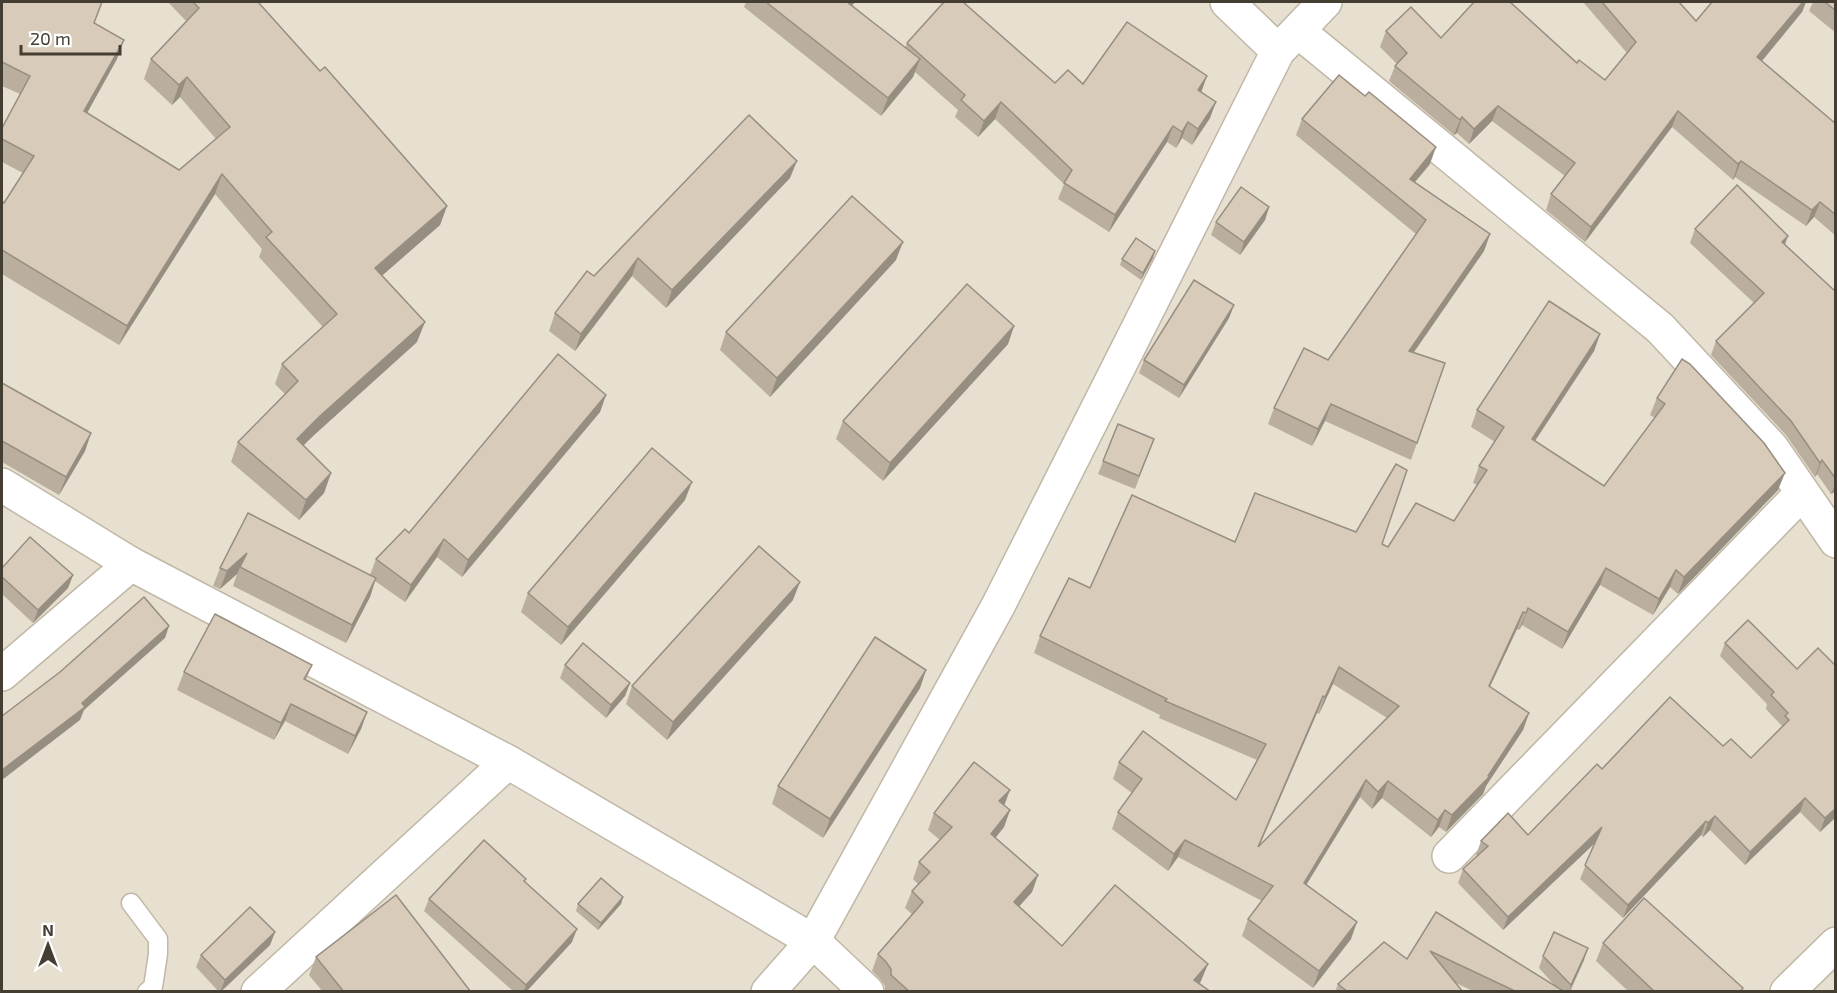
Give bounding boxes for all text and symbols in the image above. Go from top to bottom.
scale bar [21,18,120,56]
text: 20 m [30,27,71,49]
north arrow [18,915,78,975]
text: N [42,920,54,939]

